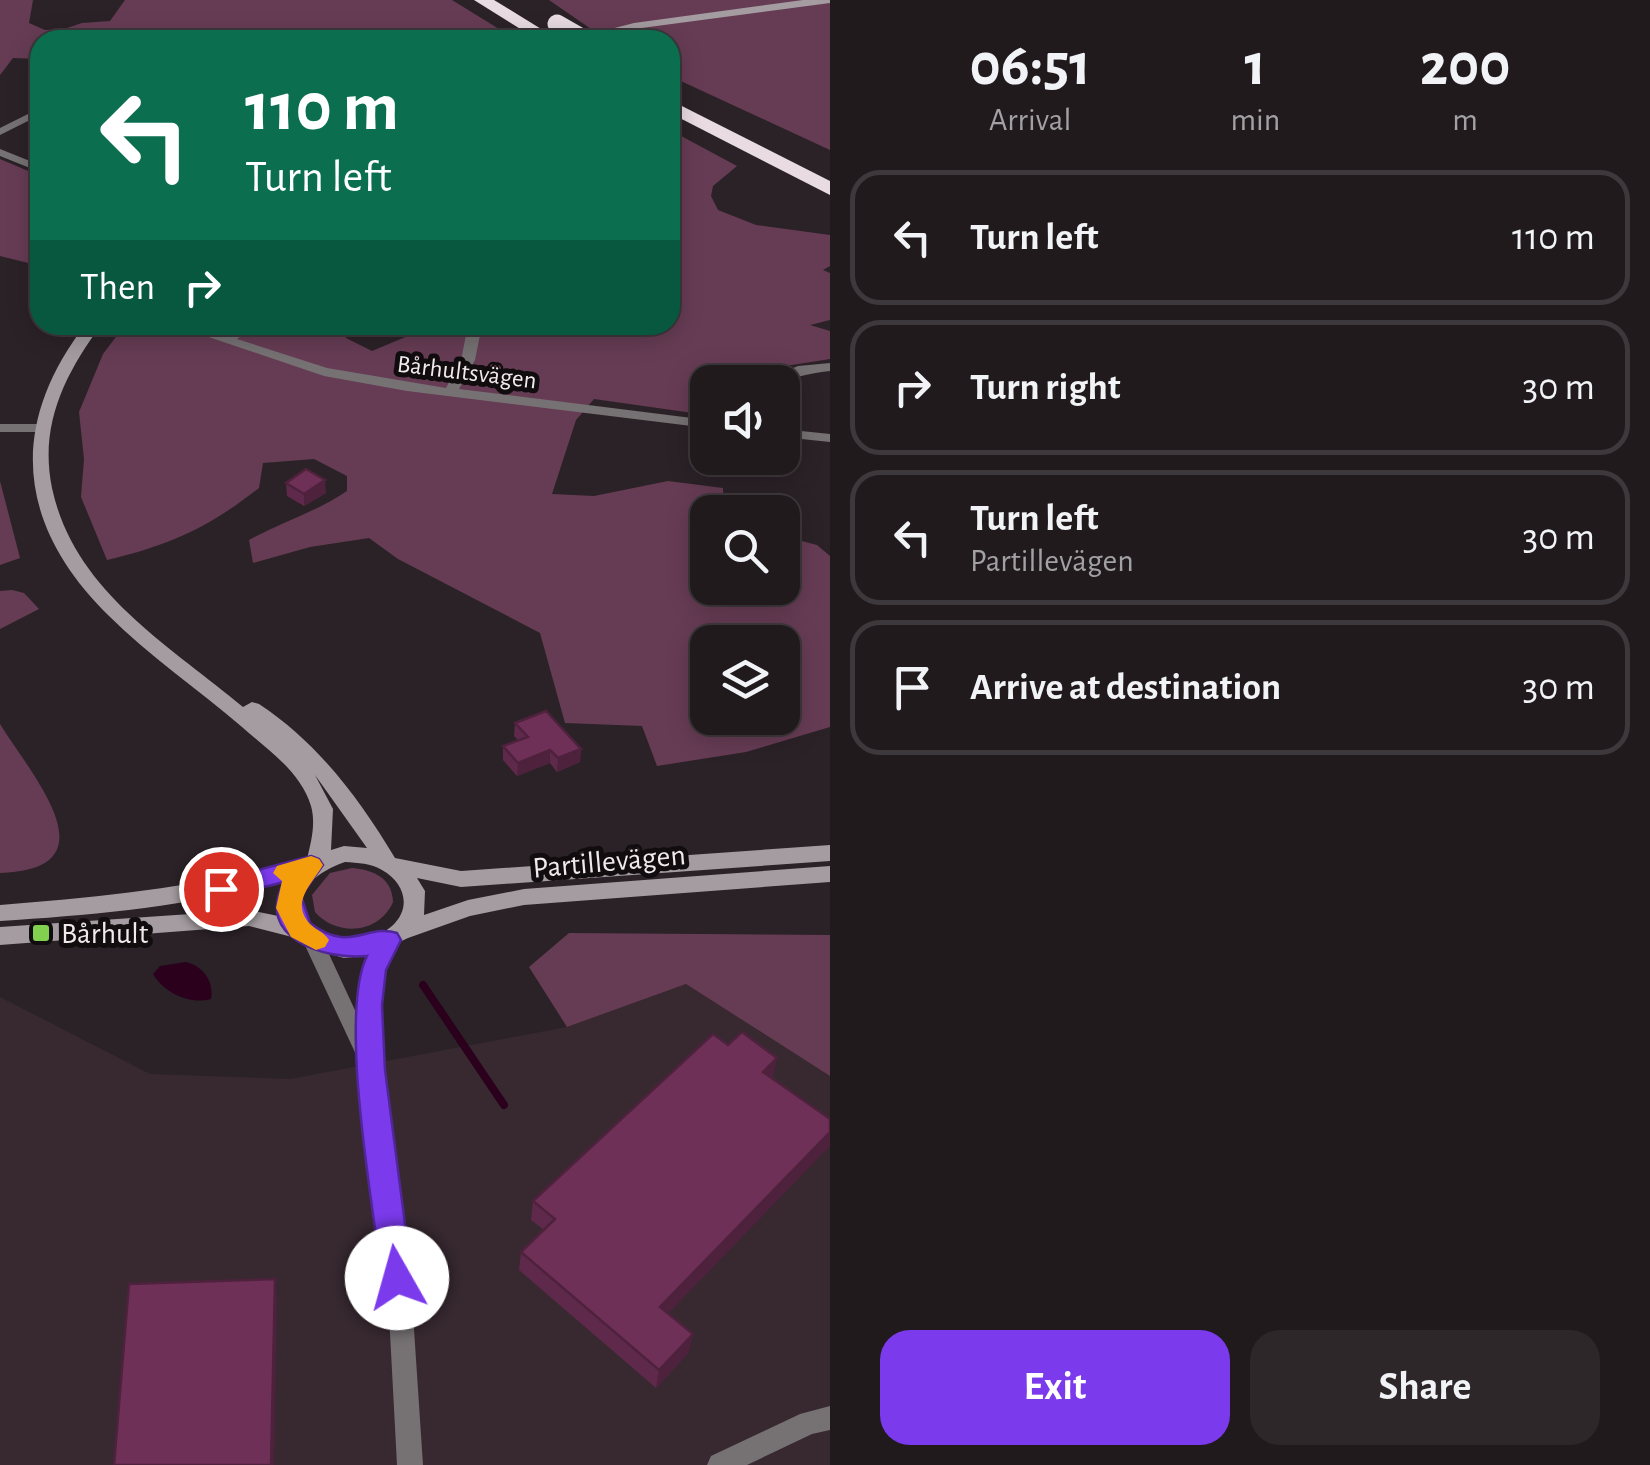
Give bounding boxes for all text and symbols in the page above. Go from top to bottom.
text: 06:51 [969,36,1091,96]
text: 1 [1245,36,1266,96]
text: 200 [1420,36,1511,96]
icon: left [80,70,210,200]
text: 110 m [245,73,399,143]
text: Arrival [989,104,1071,136]
text: min [1230,104,1280,136]
text: m [1452,104,1478,136]
text: Turn left [245,155,392,200]
icon: left [885,210,940,265]
text: Turn left [970,219,1098,257]
text: 110 m [1512,219,1595,257]
icon: right [175,260,230,315]
text: Then [80,269,155,307]
street label: Bårhultsvägen [396,352,538,393]
icon: right [885,360,940,415]
map controls [690,365,800,735]
button: sound [690,365,800,475]
text: Turn right [970,369,1120,407]
text: 30 m [1523,369,1595,407]
button: search [690,495,800,605]
text: Turn left [970,500,1098,538]
icon: left [885,510,940,565]
text: 30 m [1523,519,1595,557]
text: Partillevägen [970,545,1134,577]
button: layers [690,625,800,735]
icon: arrive [885,660,940,715]
text: Arrive at destination [970,669,1281,707]
text: 30 m [1523,669,1595,707]
street label: Partillevägen [531,840,687,884]
pin [179,847,264,932]
icon: arrive [194,862,249,917]
place label: Bårhult [61,919,149,949]
marker: Bårhult [30,922,52,944]
position arrow [345,1226,449,1330]
button: Exit [880,1330,1230,1445]
button: Share [1250,1330,1600,1445]

